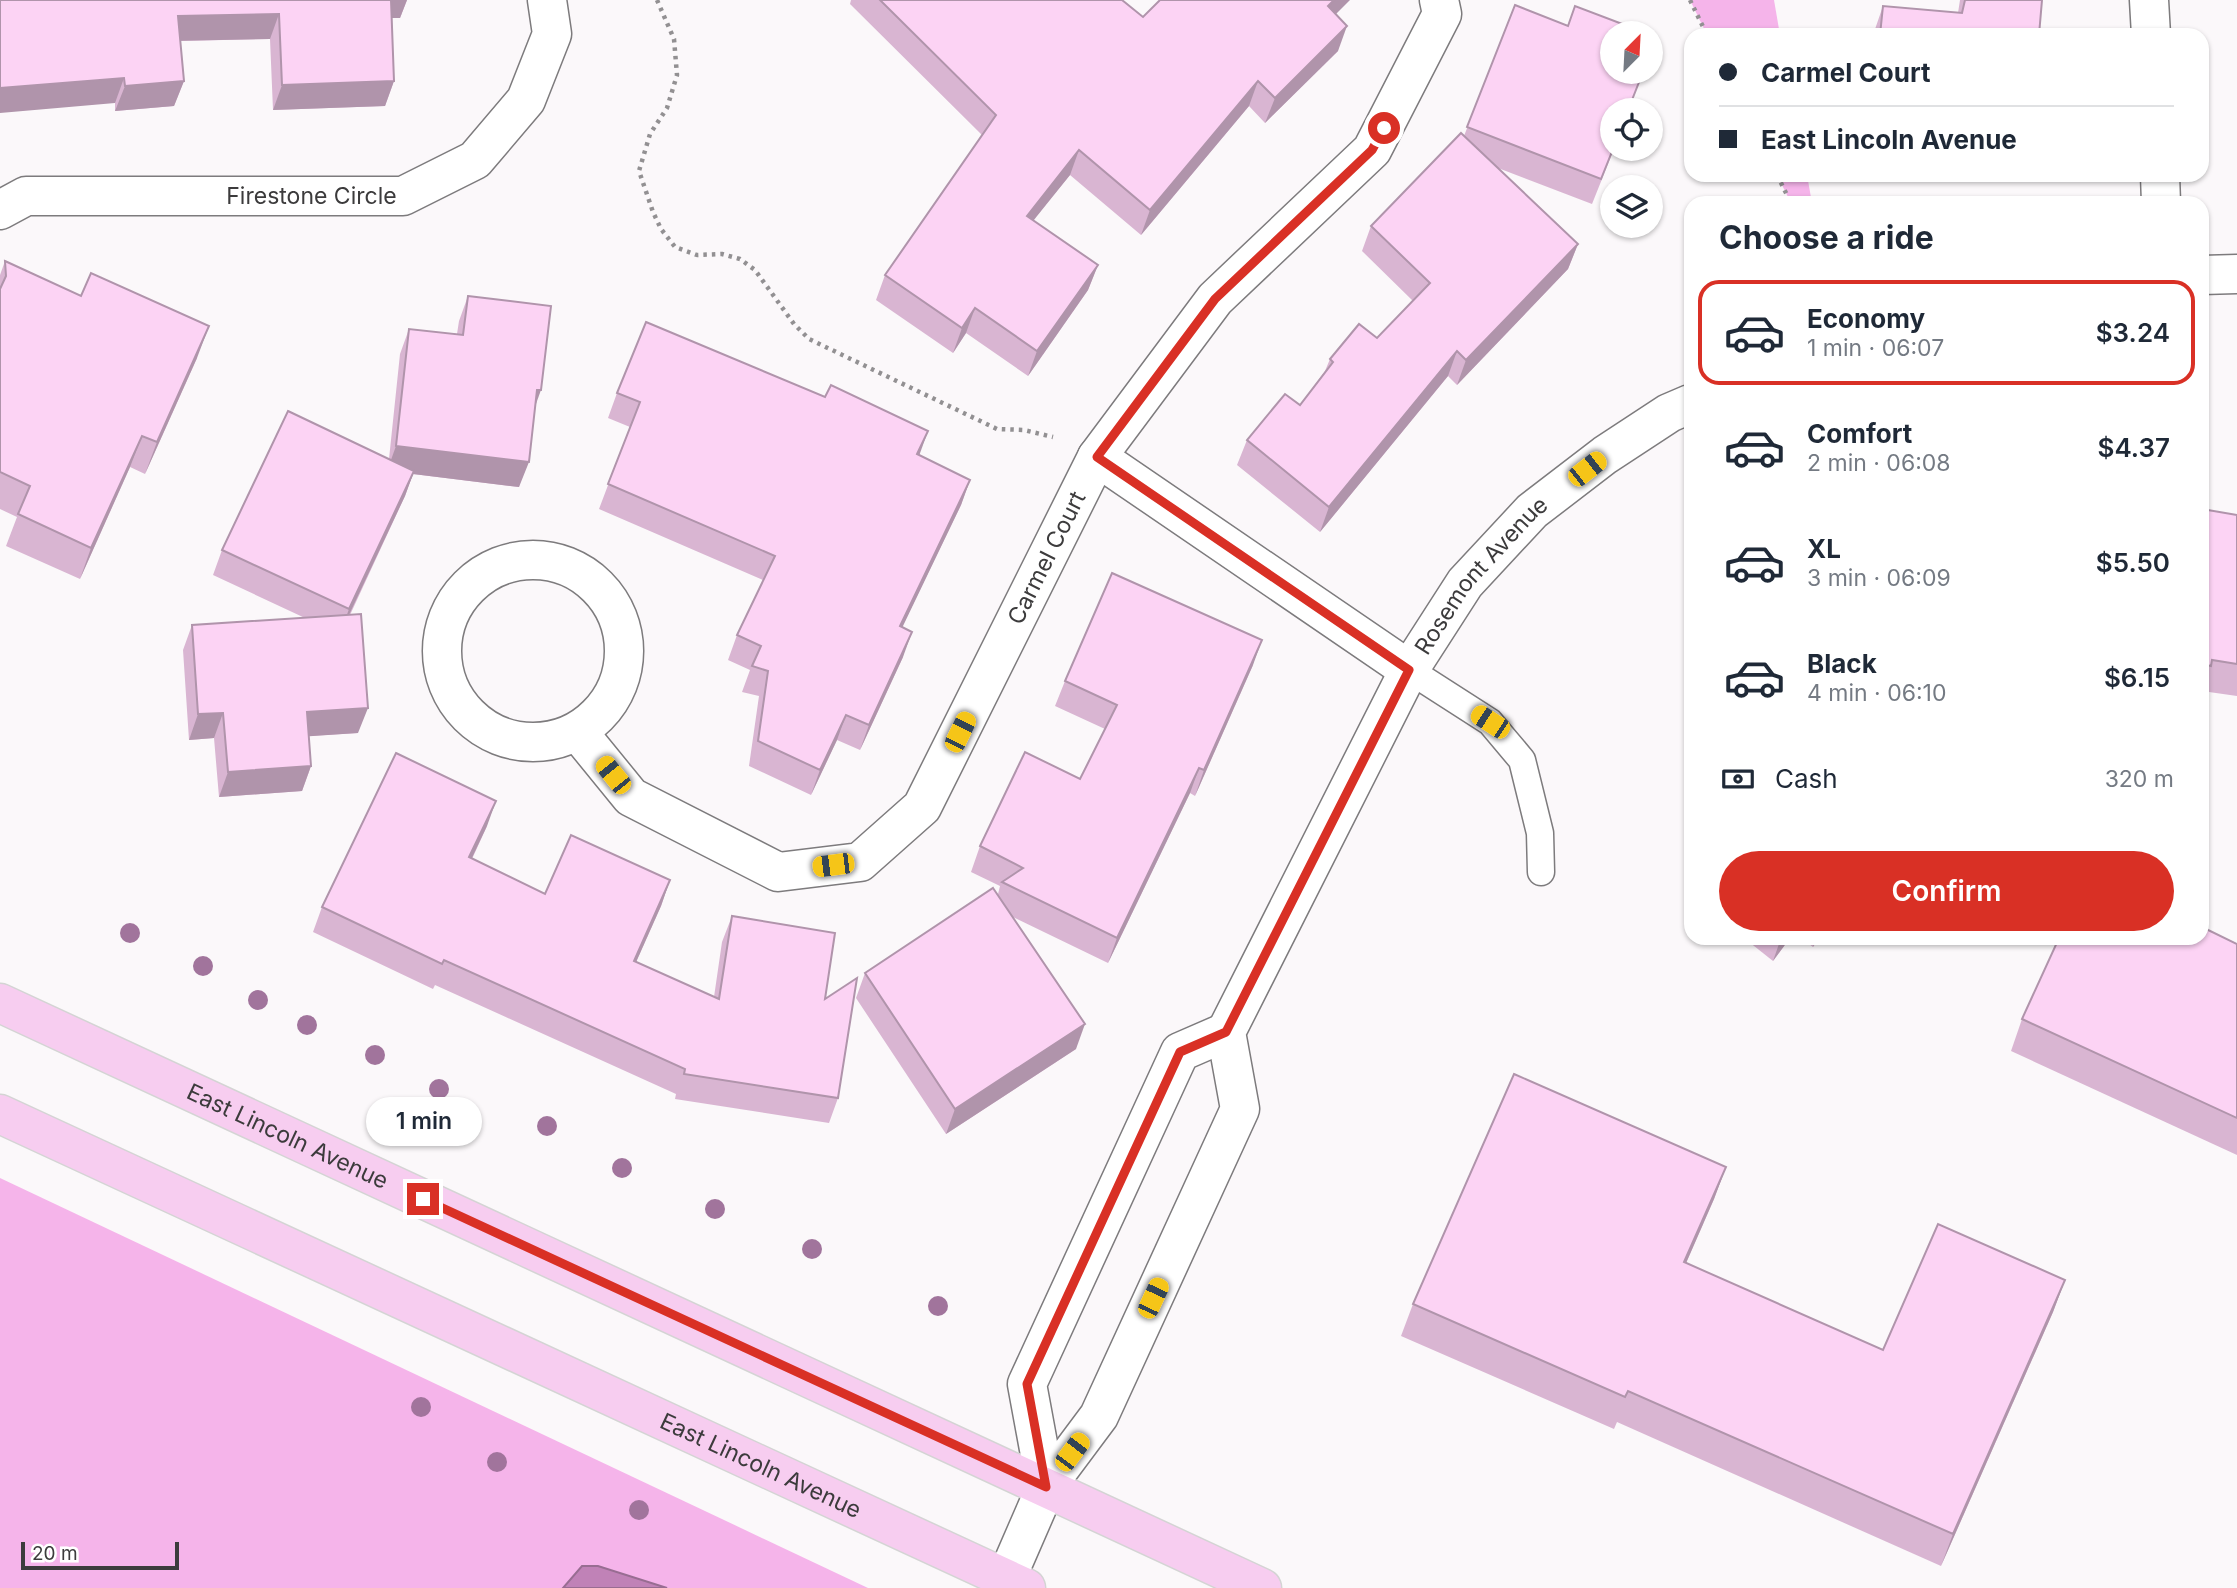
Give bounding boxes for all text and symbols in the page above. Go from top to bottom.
north arrow [1600,21,1662,84]
map controls [1600,21,1663,238]
text: Carmel Court [1761,57,1931,88]
button: locate [1600,98,1663,161]
route start [1368,112,1400,144]
text: East Lincoln Avenue [1761,124,2017,155]
button: layers [1600,175,1663,238]
street label: Firestone Circle [226,182,397,210]
text: Choose a ride [1719,218,1934,257]
icon: car [1723,301,1786,364]
text: Economy [1807,303,1925,334]
text: $3.24 [2096,317,2170,348]
text: 1 min · 06:07 [1807,334,1944,362]
icon: car [1723,416,1786,479]
text: Comfort [1807,418,1912,449]
text: $4.37 [2097,432,2170,463]
car [1564,448,1611,490]
text: 2 min · 06:08 [1807,449,1951,477]
street label: Carmel Court [1002,486,1092,629]
street label: Rosemont Avenue [1409,490,1553,660]
icon: car [1723,531,1786,594]
text: XL [1807,533,1841,564]
text: $5.50 [2096,547,2170,578]
text: 3 min · 06:09 [1807,564,1951,592]
icon: car [1723,646,1786,709]
text: Black [1807,648,1877,679]
text: $6.15 [2104,662,2170,693]
text: 4 min · 06:10 [1807,679,1946,707]
car [1467,702,1514,742]
car [942,709,979,755]
car [592,752,635,798]
icon: cash [1719,760,1757,798]
text: Cash [1775,763,1838,794]
text: 320 m [2105,765,2174,793]
button: Confirm [1719,851,2174,931]
car [811,852,856,878]
street label: East Lincoln Avenue [183,1078,393,1195]
callout: 1 min [365,1098,481,1146]
text: 1 min [396,1107,452,1135]
route end [407,1183,439,1215]
car [1135,1275,1172,1321]
street label: East Lincoln Avenue [656,1407,866,1524]
car [1051,1429,1094,1475]
scale bar [21,1539,178,1571]
text: 20 m [32,1542,78,1565]

